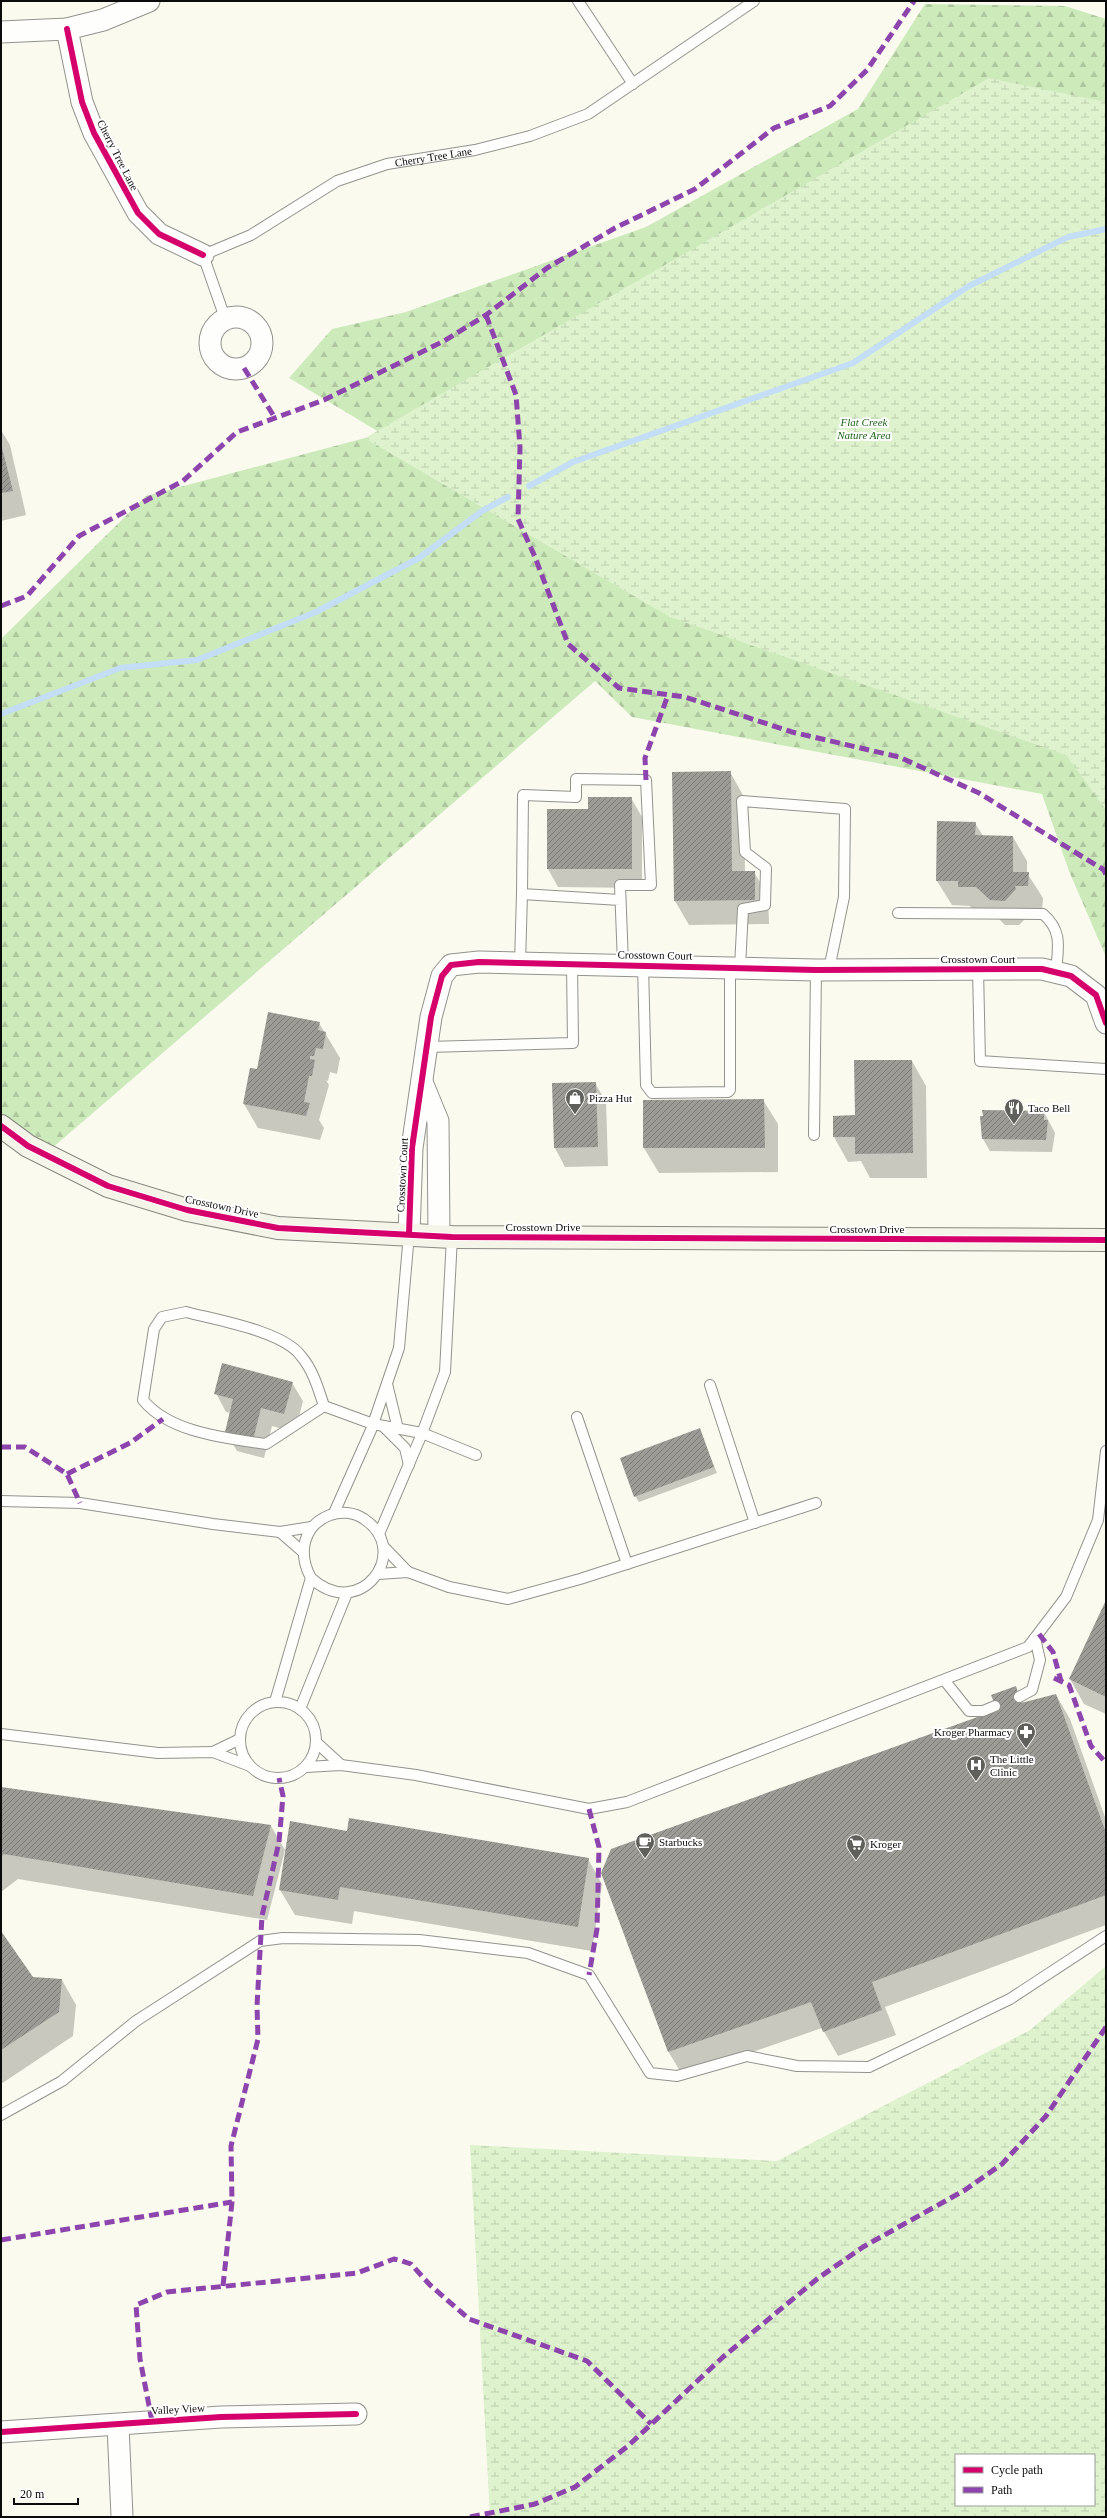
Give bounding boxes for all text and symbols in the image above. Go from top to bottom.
street label: Cherry Tree Lane [95,118,141,192]
street label: Cherry Tree Lane [394,145,473,169]
park label: Flat Creek Nature Area [836,416,891,441]
street label: Crosstown Court [617,948,693,962]
street label: Crosstown Court [941,953,1015,965]
shop icon: Pizza Hut [564,1087,586,1115]
place label: Pizza Hut [589,1092,632,1104]
restaurant icon: Taco Bell [1003,1097,1025,1125]
place label: Taco Bell [1028,1102,1070,1114]
street label: Crosstown Court [394,1137,410,1213]
street label: Crosstown Drive [184,1192,260,1220]
street label: Crosstown Drive [506,1221,581,1233]
street label: Crosstown Drive [830,1223,905,1235]
pharmacy icon: Kroger Pharmacy [1015,1721,1037,1749]
place label: Kroger Pharmacy [934,1726,1012,1738]
place label: The Little Clinic [990,1753,1034,1778]
hospital icon: The Little Clinic [965,1754,987,1782]
cafe icon: Starbucks [634,1831,656,1859]
supermarket icon: Kroger [845,1833,867,1861]
place label: Starbucks [659,1836,702,1848]
place label: Kroger [870,1838,901,1850]
street label: Valley View [151,2402,205,2416]
legend [955,2454,1095,2506]
text: Cycle path [991,2463,1043,2477]
scale bar [14,2480,78,2506]
text: Path [991,2483,1012,2497]
text: 20 m [20,2487,45,2501]

